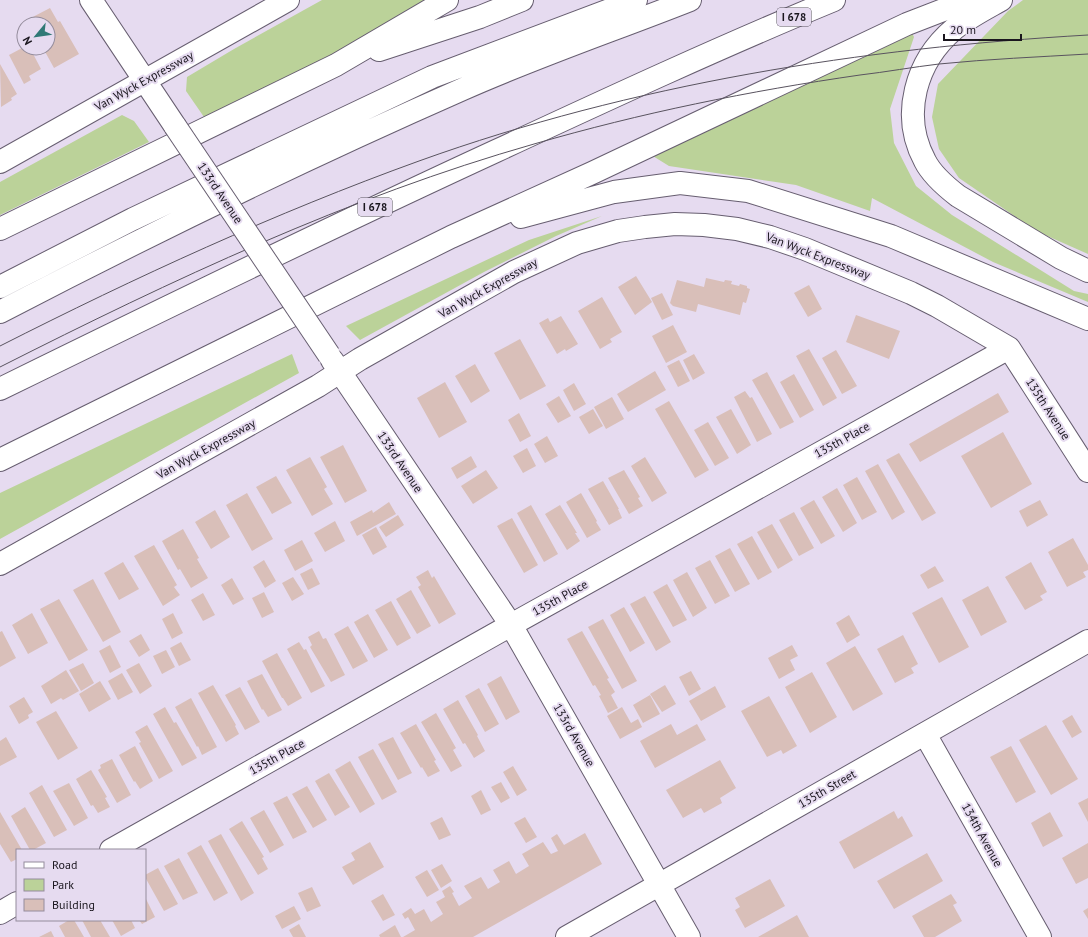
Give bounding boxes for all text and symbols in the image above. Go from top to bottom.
road number: I 678 [777,8,811,26]
north arrow [16,16,56,56]
scale bar [944,16,1021,42]
text: 20 m [950,22,976,37]
text: N [19,34,35,47]
street label: Van Wyck Expressway [91,47,196,114]
street label: 133rd Avenue [194,159,246,226]
road number: I 678 [358,198,392,216]
street label: Van Wyck Expressway [763,228,873,283]
street label: Van Wyck Expressway [435,254,540,321]
street label: 135th Avenue [1023,375,1074,442]
street label: Van Wyck Expressway [153,415,258,482]
street label: 135th Place [812,418,872,461]
street label: 133rd Avenue [374,428,426,495]
street label: 135th Place [530,576,590,619]
street label: 133rd Avenue [550,700,599,769]
street label: 135th Place [247,735,307,778]
street label: 135th Street [795,766,858,811]
street label: 134th Avenue [959,800,1006,869]
legend [16,849,146,921]
text: Road [52,857,77,872]
text: Park [52,877,74,892]
text: Building [52,897,95,912]

